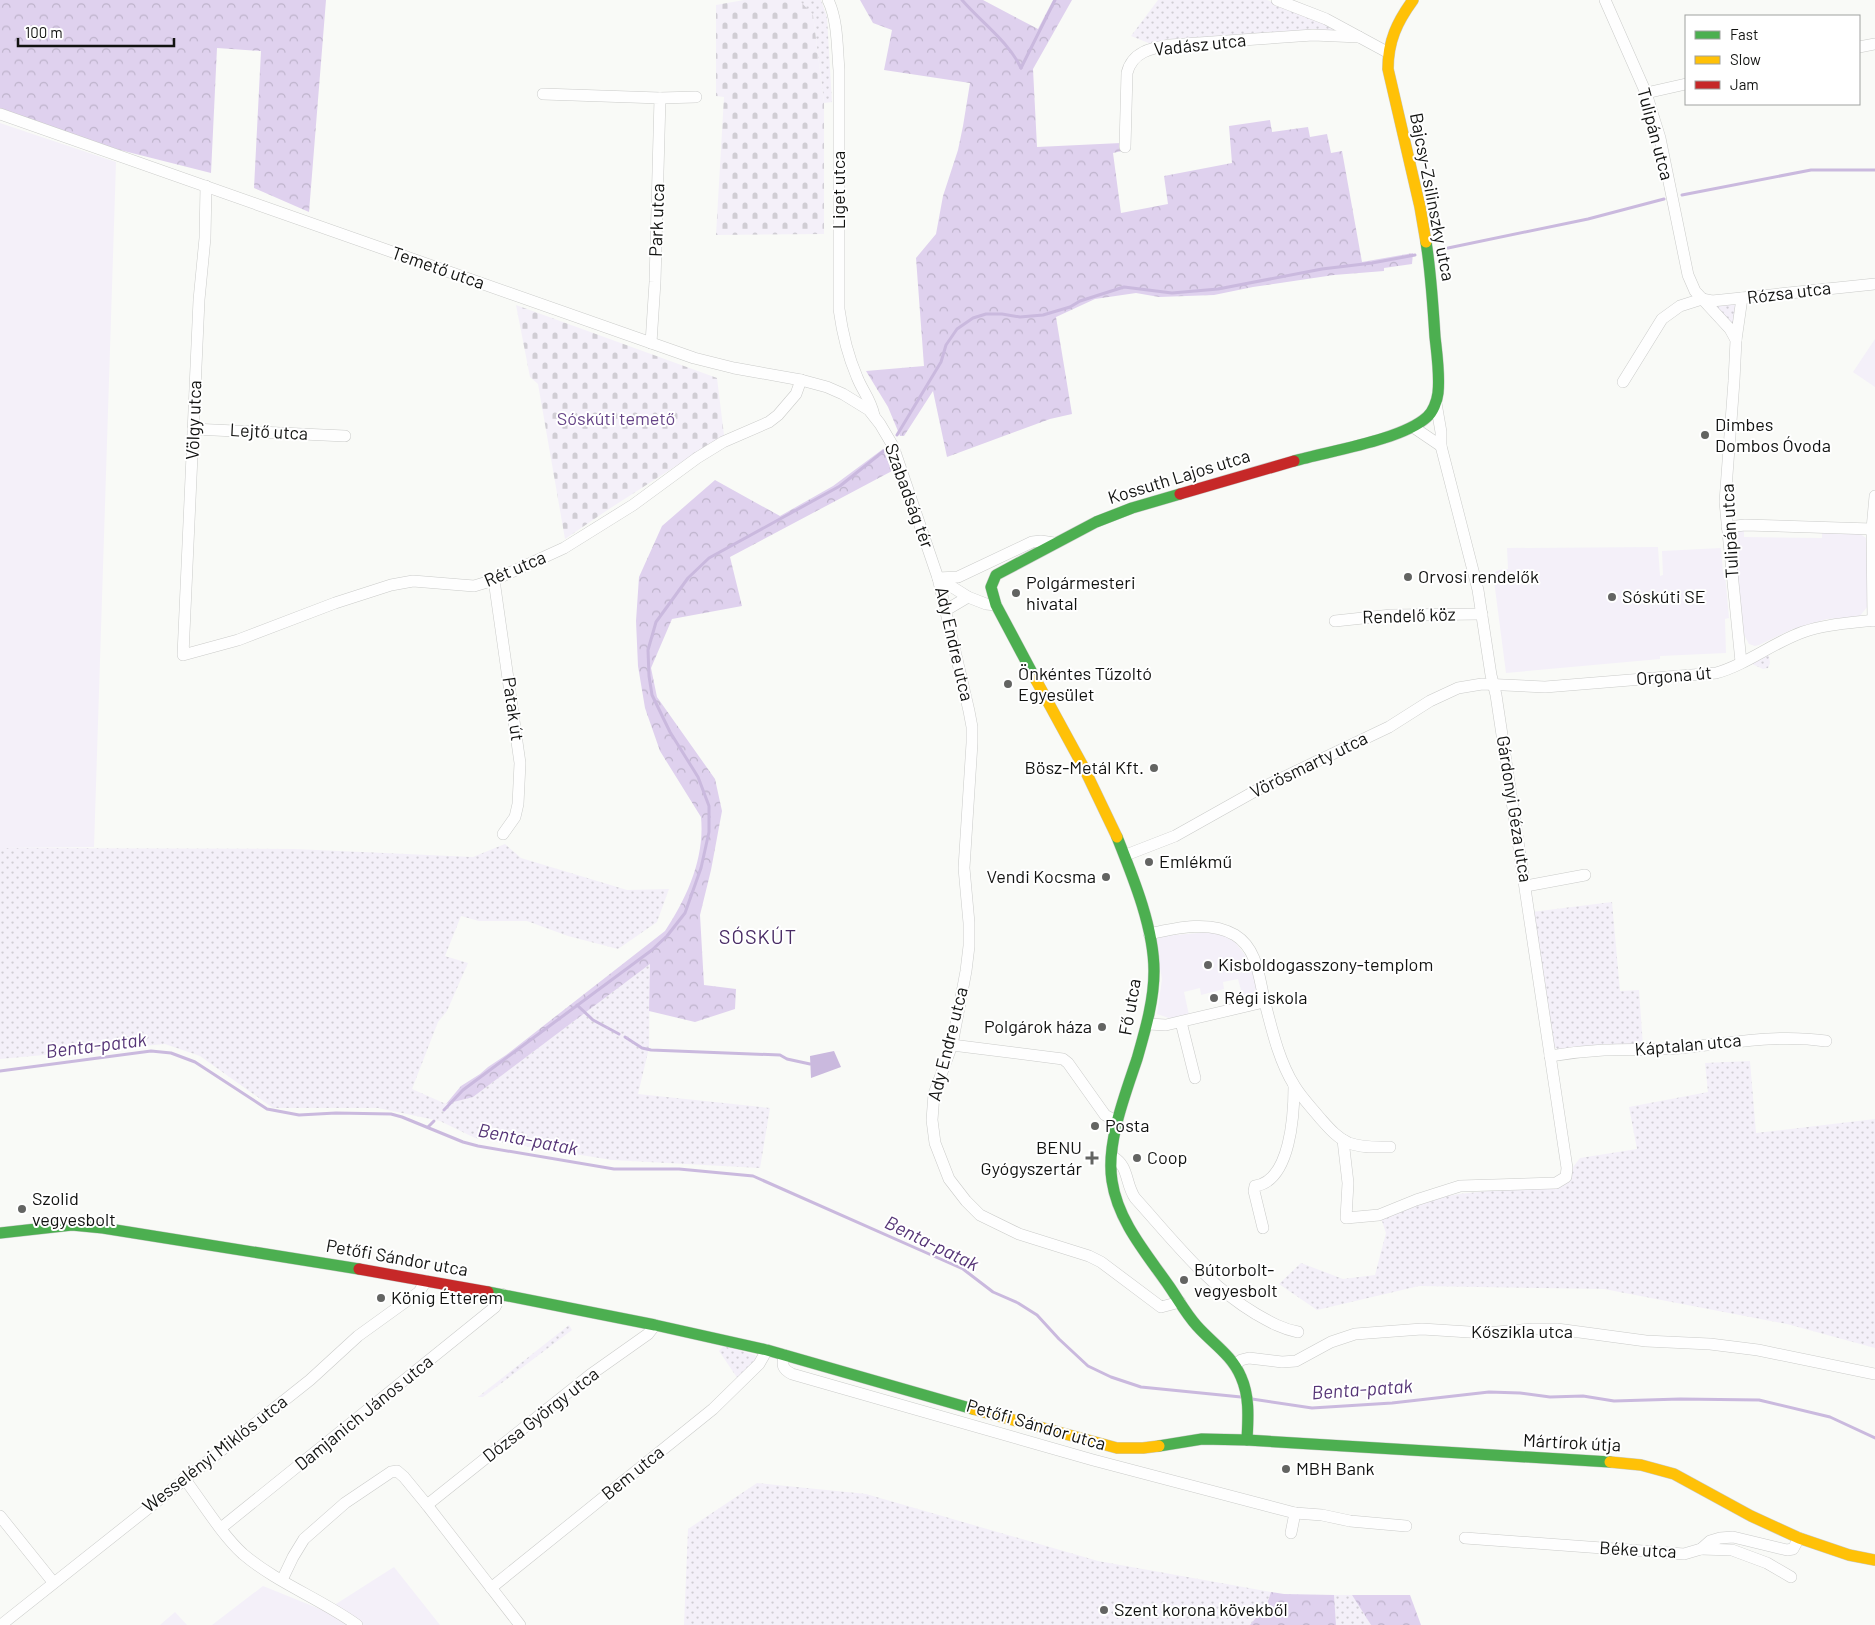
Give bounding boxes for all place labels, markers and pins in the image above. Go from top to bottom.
place label: Dimbes Dombos Óvoda [1715,413,1831,456]
marker: Dimbes Dombos Óvoda [1699,429,1711,441]
place label: Orvosi rendelők [1418,565,1539,587]
place label: Polgármesteri hivatal [1026,571,1136,614]
marker: Orvosi rendelők [1402,571,1414,583]
place label: Sóskúti SE [1622,585,1706,607]
marker: Polgármesteri hivatal [1010,587,1022,599]
marker: Sóskúti SE [1606,591,1618,603]
place label: Önkéntes Tűzoltó Egyesület [1018,662,1152,705]
marker: Önkéntes Tűzoltó Egyesület [1002,678,1014,690]
place label: Bösz-Metál Kft. [1025,756,1144,778]
marker: Bösz-Metál Kft. [1148,762,1160,774]
place label: Emlékmű [1159,850,1232,872]
marker: Emlékmű [1143,856,1155,868]
place label: Vendi Kocsma [986,865,1096,887]
marker: Vendi Kocsma [1100,871,1112,883]
place label: Kisboldogasszony-templom [1218,953,1433,975]
marker: Kisboldogasszony-templom [1202,959,1214,971]
place label: Régi iskola [1224,986,1307,1008]
marker: Régi iskola [1208,992,1220,1004]
place label: Polgárok háza [984,1015,1092,1037]
marker: Polgárok háza [1096,1021,1108,1033]
place label: Posta [1105,1114,1150,1136]
marker: Posta [1089,1120,1101,1132]
place label: BENU Gyógyszertár [981,1136,1082,1179]
place label: Coop [1147,1146,1187,1168]
marker: BENU Gyógyszertár [1086,1152,1098,1164]
marker: Coop [1131,1152,1143,1164]
place label: Szolid vegyesbolt [32,1187,116,1230]
marker: Szolid vegyesbolt [16,1203,28,1215]
place label: Bútorbolt- vegyesbolt [1194,1258,1278,1301]
marker: Bútorbolt- vegyesbolt [1178,1274,1190,1286]
place label: König Étterem [391,1286,503,1308]
marker: König Étterem [375,1292,387,1304]
place label: MBH Bank [1296,1457,1375,1479]
marker: MBH Bank [1280,1463,1292,1475]
place label: Szent korona kövekből [1114,1598,1288,1620]
marker: Szent korona kövekből [1098,1604,1110,1616]

